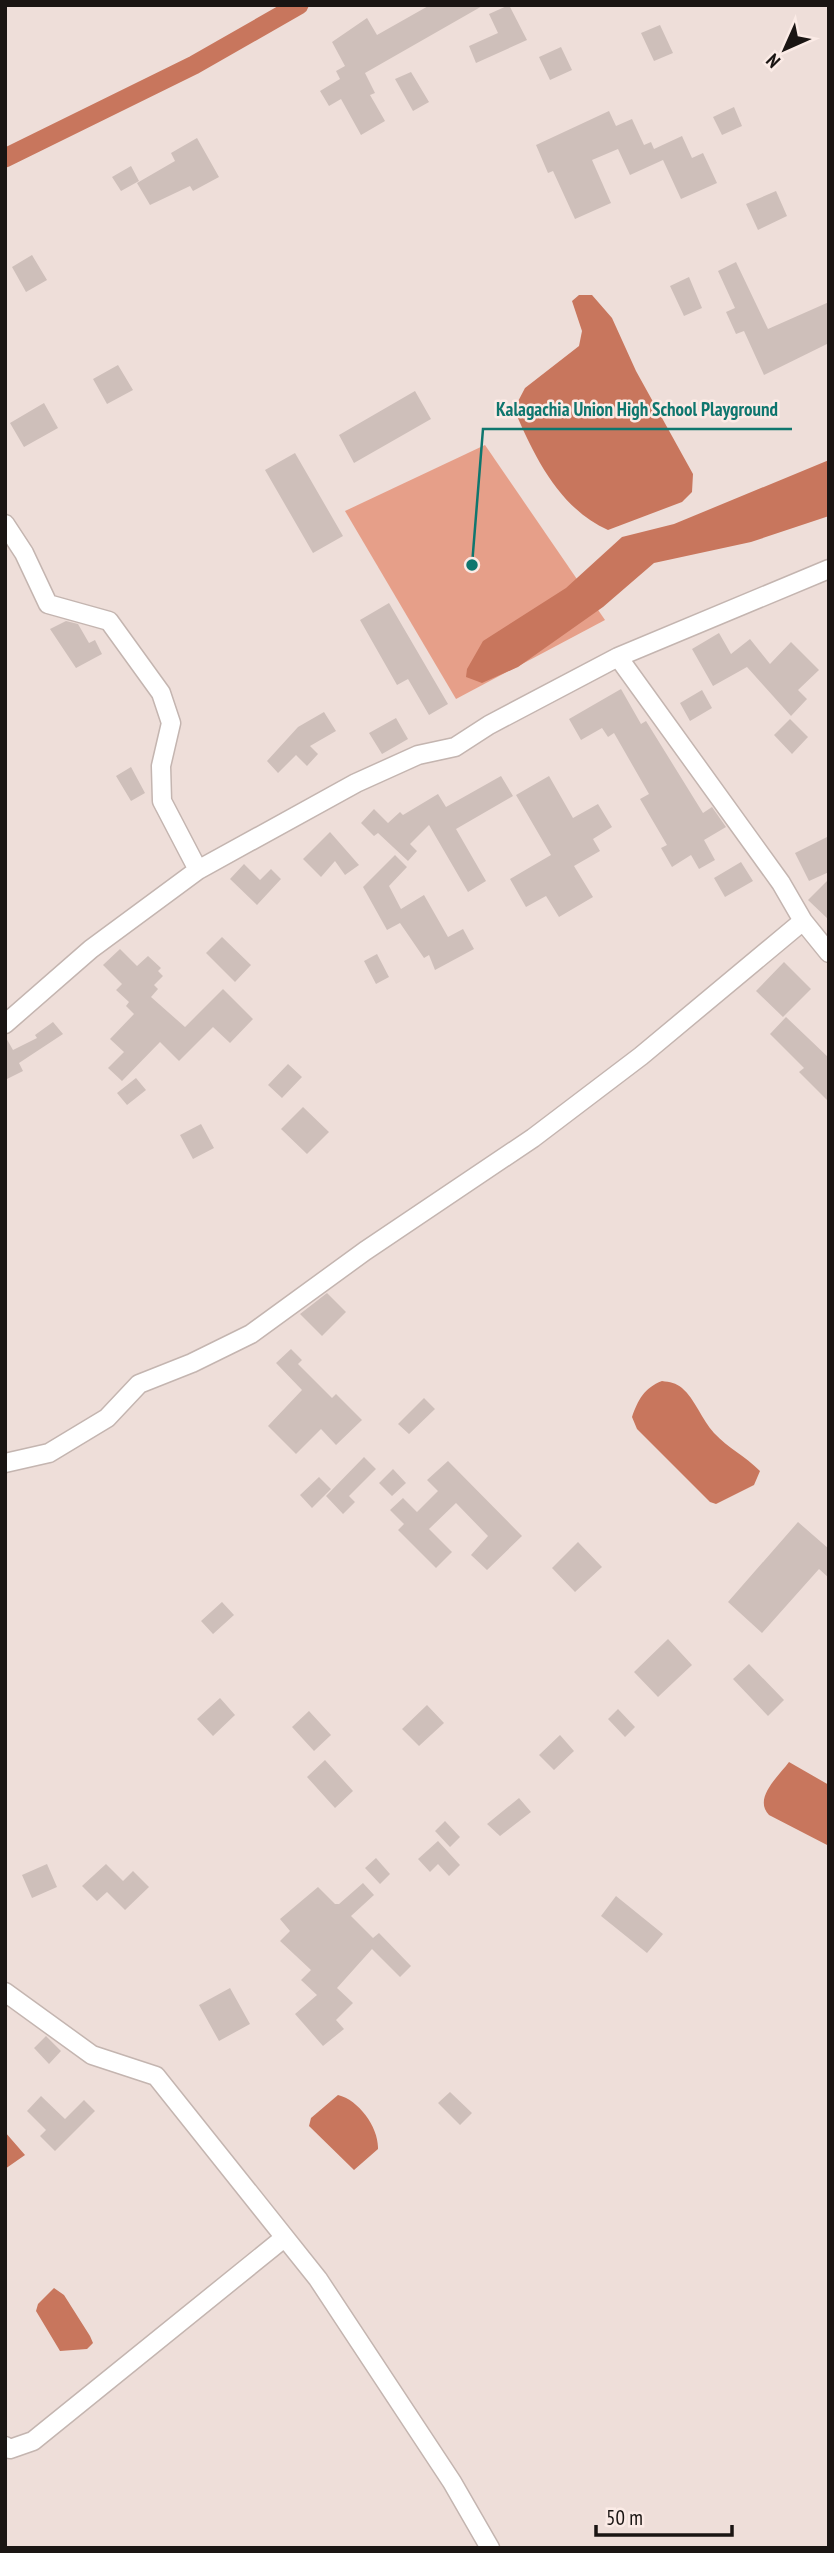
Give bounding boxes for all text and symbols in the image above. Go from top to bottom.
north arrow [750,14,820,84]
text: N [761,49,785,73]
callout: Kalagachia Union High School Playground [483,389,792,429]
text: Kalagachia Union High School Playground [496,397,778,421]
scale bar [596,2494,732,2538]
text: 50 m [606,2504,643,2531]

